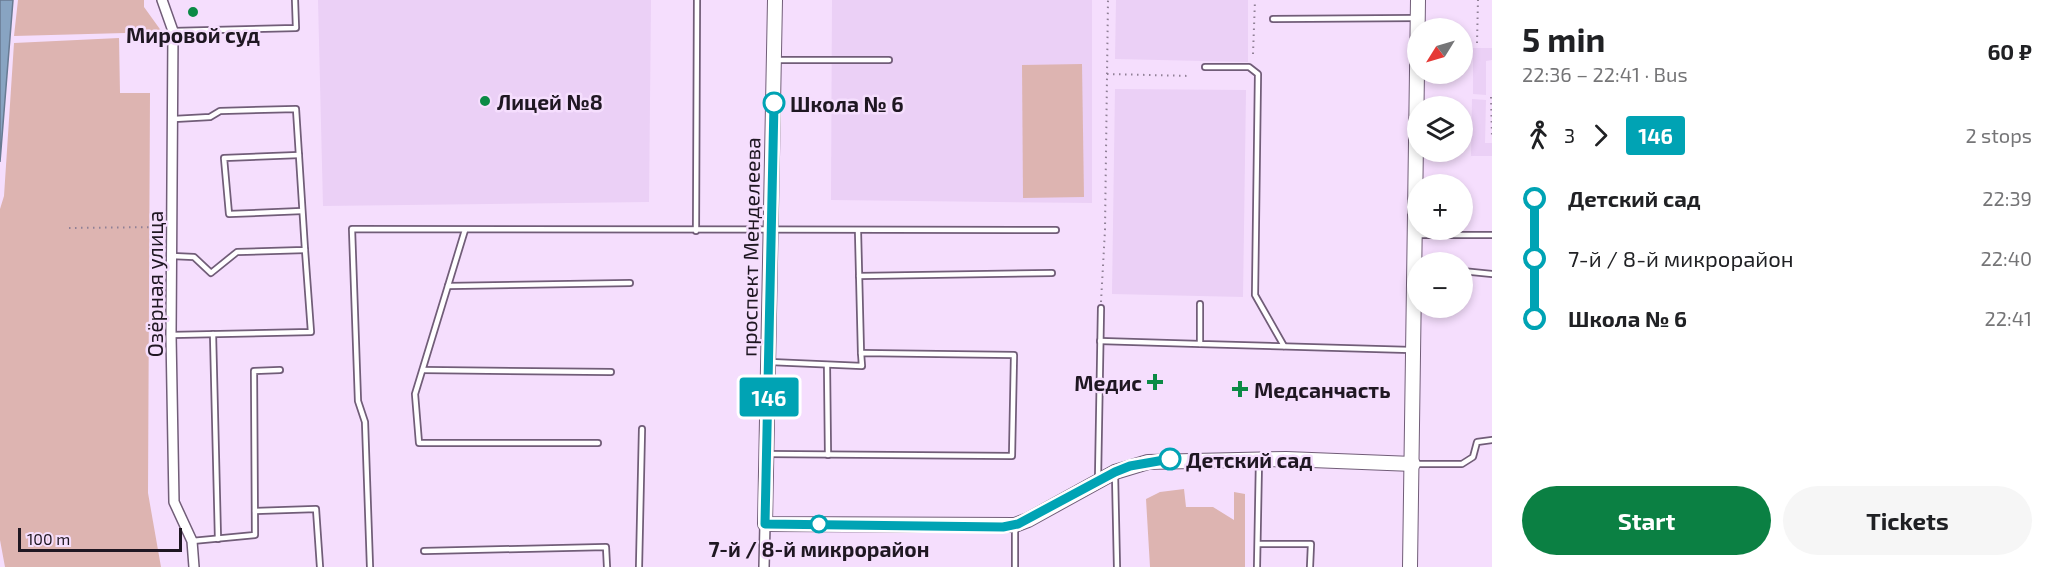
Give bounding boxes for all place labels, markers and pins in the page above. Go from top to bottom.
marker: Мировой суд [186,5,200,19]
place label: Мировой суд [126,22,260,47]
place label: Лицей №8 [497,89,603,114]
place label: Школа № 6 [790,91,904,116]
marker: Школа № 6 [763,92,785,114]
marker: Лицей №8 [478,94,492,108]
place label: Медис [1074,370,1142,395]
marker: Медис [1146,373,1164,391]
place label: Медсанчасть [1254,377,1391,402]
marker: Медсанчасть [1231,380,1249,398]
place label: Детский сад [1186,447,1313,472]
marker: Детский сад [1159,448,1181,470]
marker: 7-й / 8-й микрорайон [810,515,828,533]
place label: 7-й / 8-й микрорайон [709,536,929,561]

